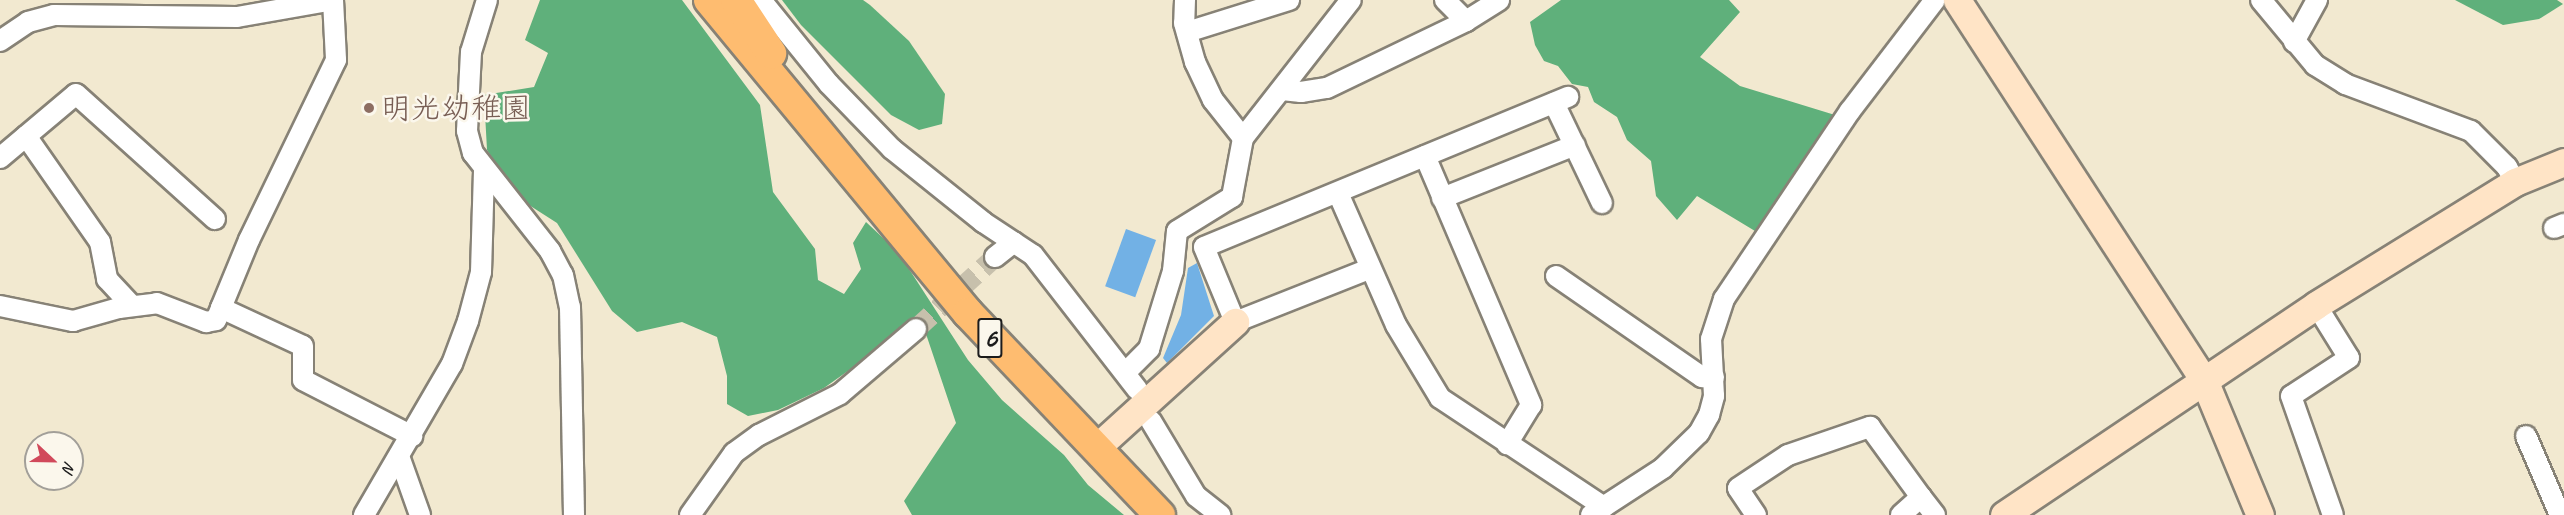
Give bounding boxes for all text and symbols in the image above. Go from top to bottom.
place label: 明光幼稚園 [381,90,531,126]
marker: 明光幼稚園 [362,101,376,115]
road number: 6 [976,313,1004,363]
north arrow [24,431,84,491]
text: N [58,459,80,475]

